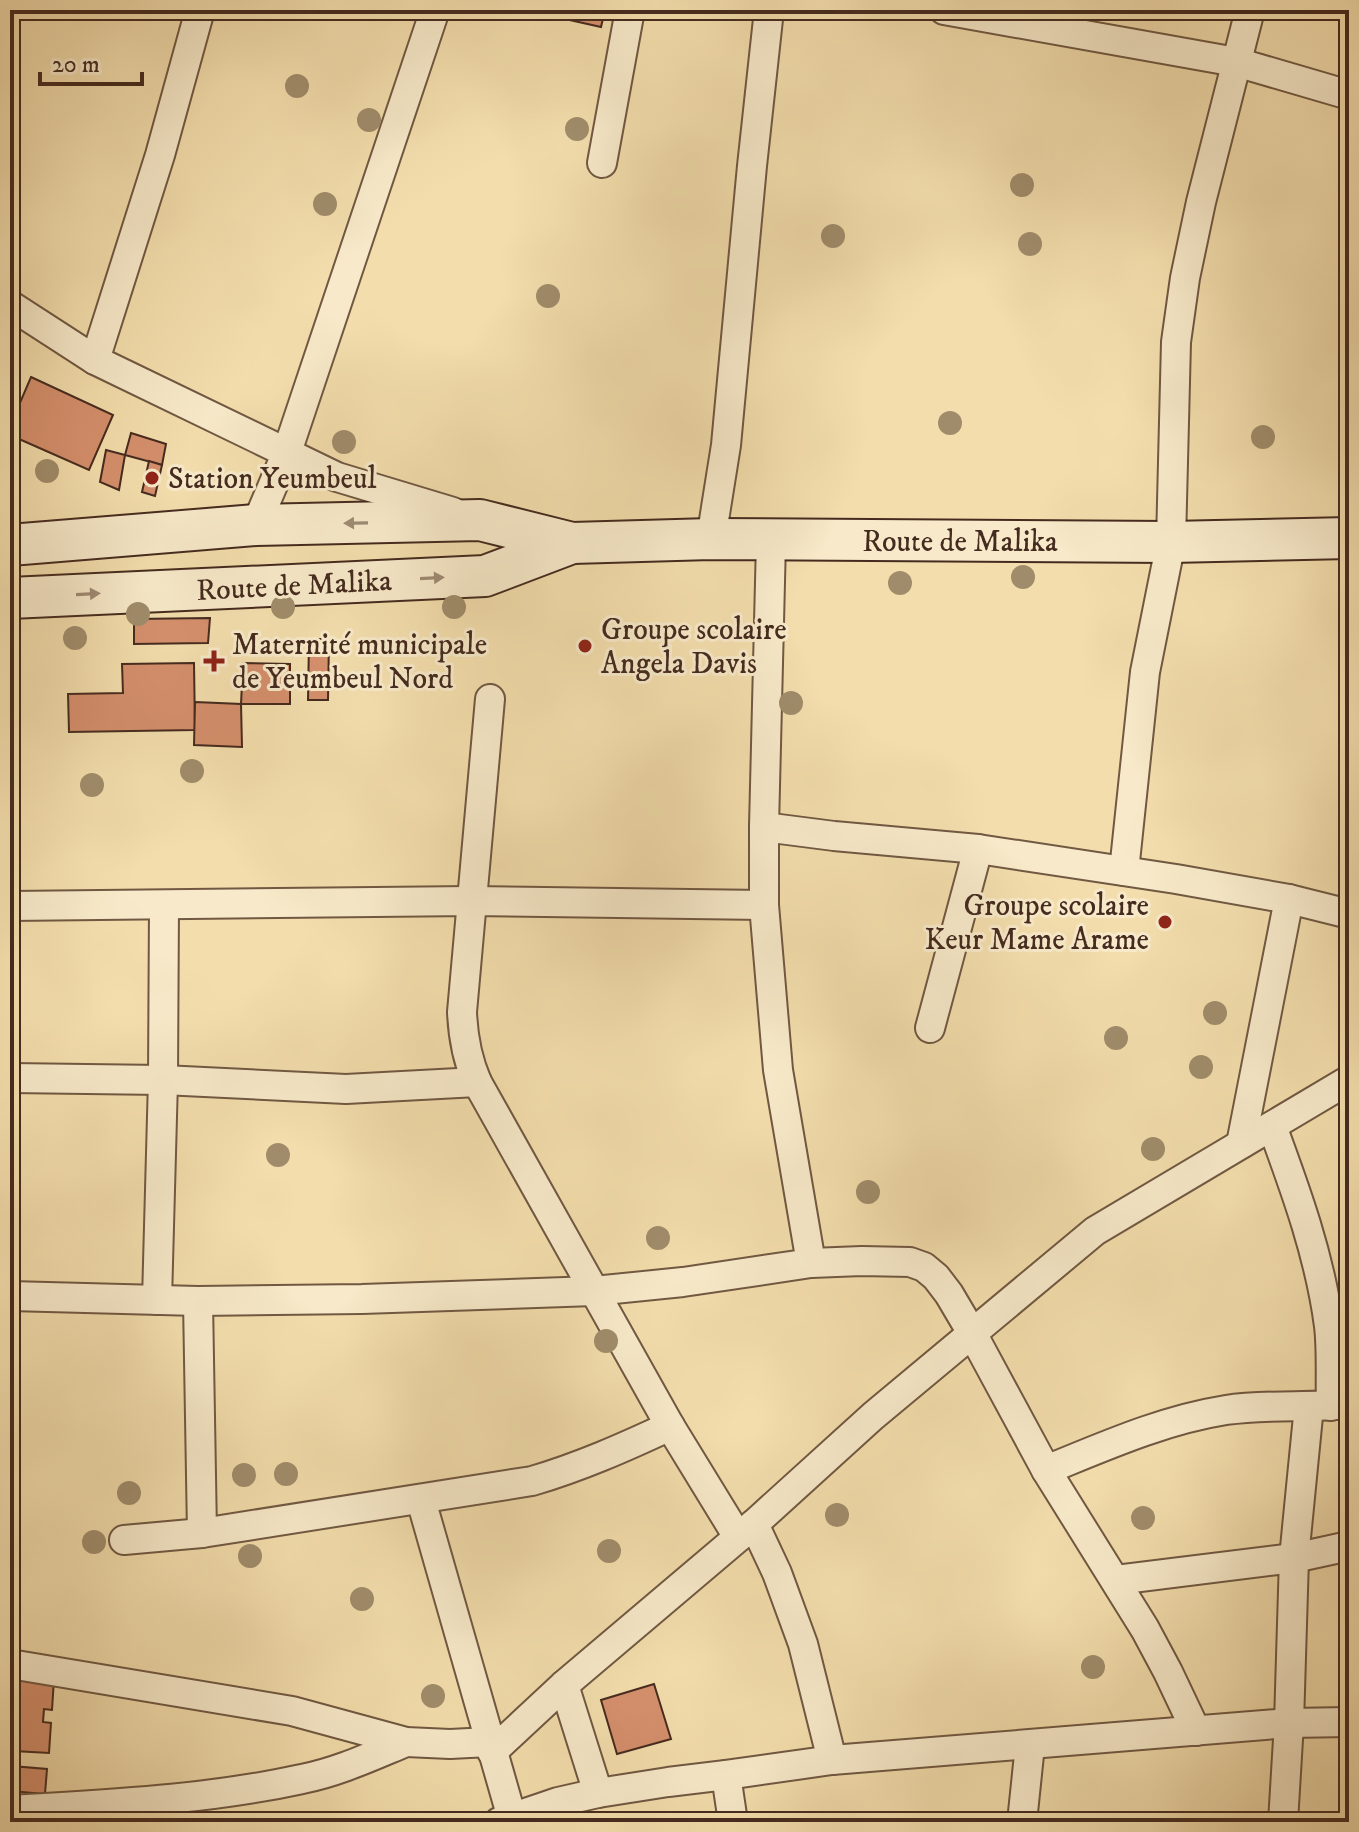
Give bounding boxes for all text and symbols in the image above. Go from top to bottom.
scale bar [40,36,142,86]
text: 20 m [52,50,100,80]
place label: Station Yeumbeul [168,461,376,498]
marker: Station Yeumbeul [143,469,161,487]
one-way arrow [343,517,368,529]
street label: Route de Malika [862,524,1058,561]
street label: Route de Malika [195,563,393,610]
one-way arrow [420,571,445,584]
one-way arrow [76,588,101,601]
place label: Groupe scolaire Angela Davis [601,612,787,683]
place label: Maternité municipale de Yeumbeul Nord [232,627,487,698]
marker: Groupe scolaire Angela Davis [576,637,594,655]
marker: Maternité municipale de Yeumbeul Nord [203,650,225,672]
place label: Groupe scolaire Keur Mame Arame [924,888,1149,959]
marker: Groupe scolaire Keur Mame Arame [1156,913,1174,931]

